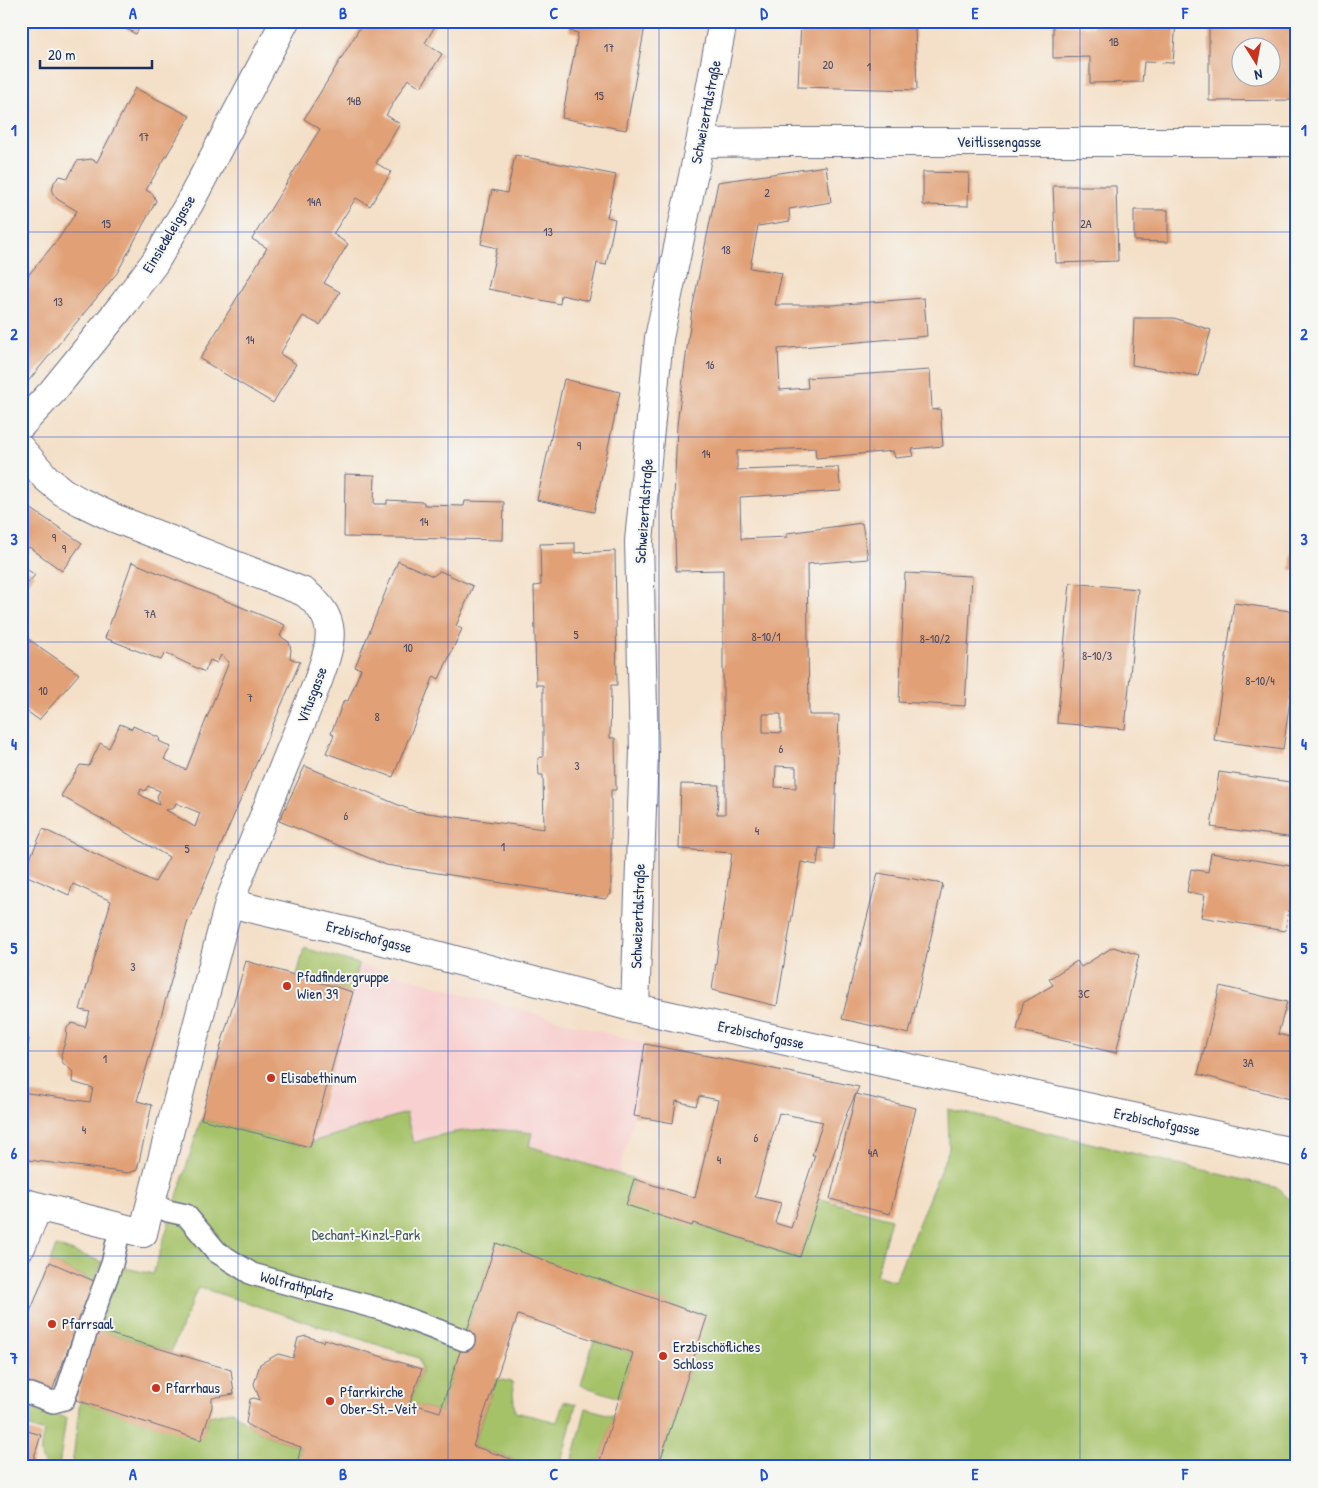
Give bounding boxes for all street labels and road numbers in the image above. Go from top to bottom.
street label: Schweizertalstraße [685,58,726,165]
street label: Veitlissengasse [957,131,1041,152]
street label: Einsiedeleigasse [137,191,200,276]
street label: Schweizertalstraße [629,458,658,564]
street label: Vitusgasse [291,664,332,726]
street label: Schweizertalstraße [625,863,650,969]
street label: Erzbischofgasse [324,915,414,958]
street label: Erzbischofgasse [716,1015,806,1054]
street label: Erzbischofgasse [1112,1102,1202,1141]
street label: Wolfrathplatz [258,1266,337,1306]

